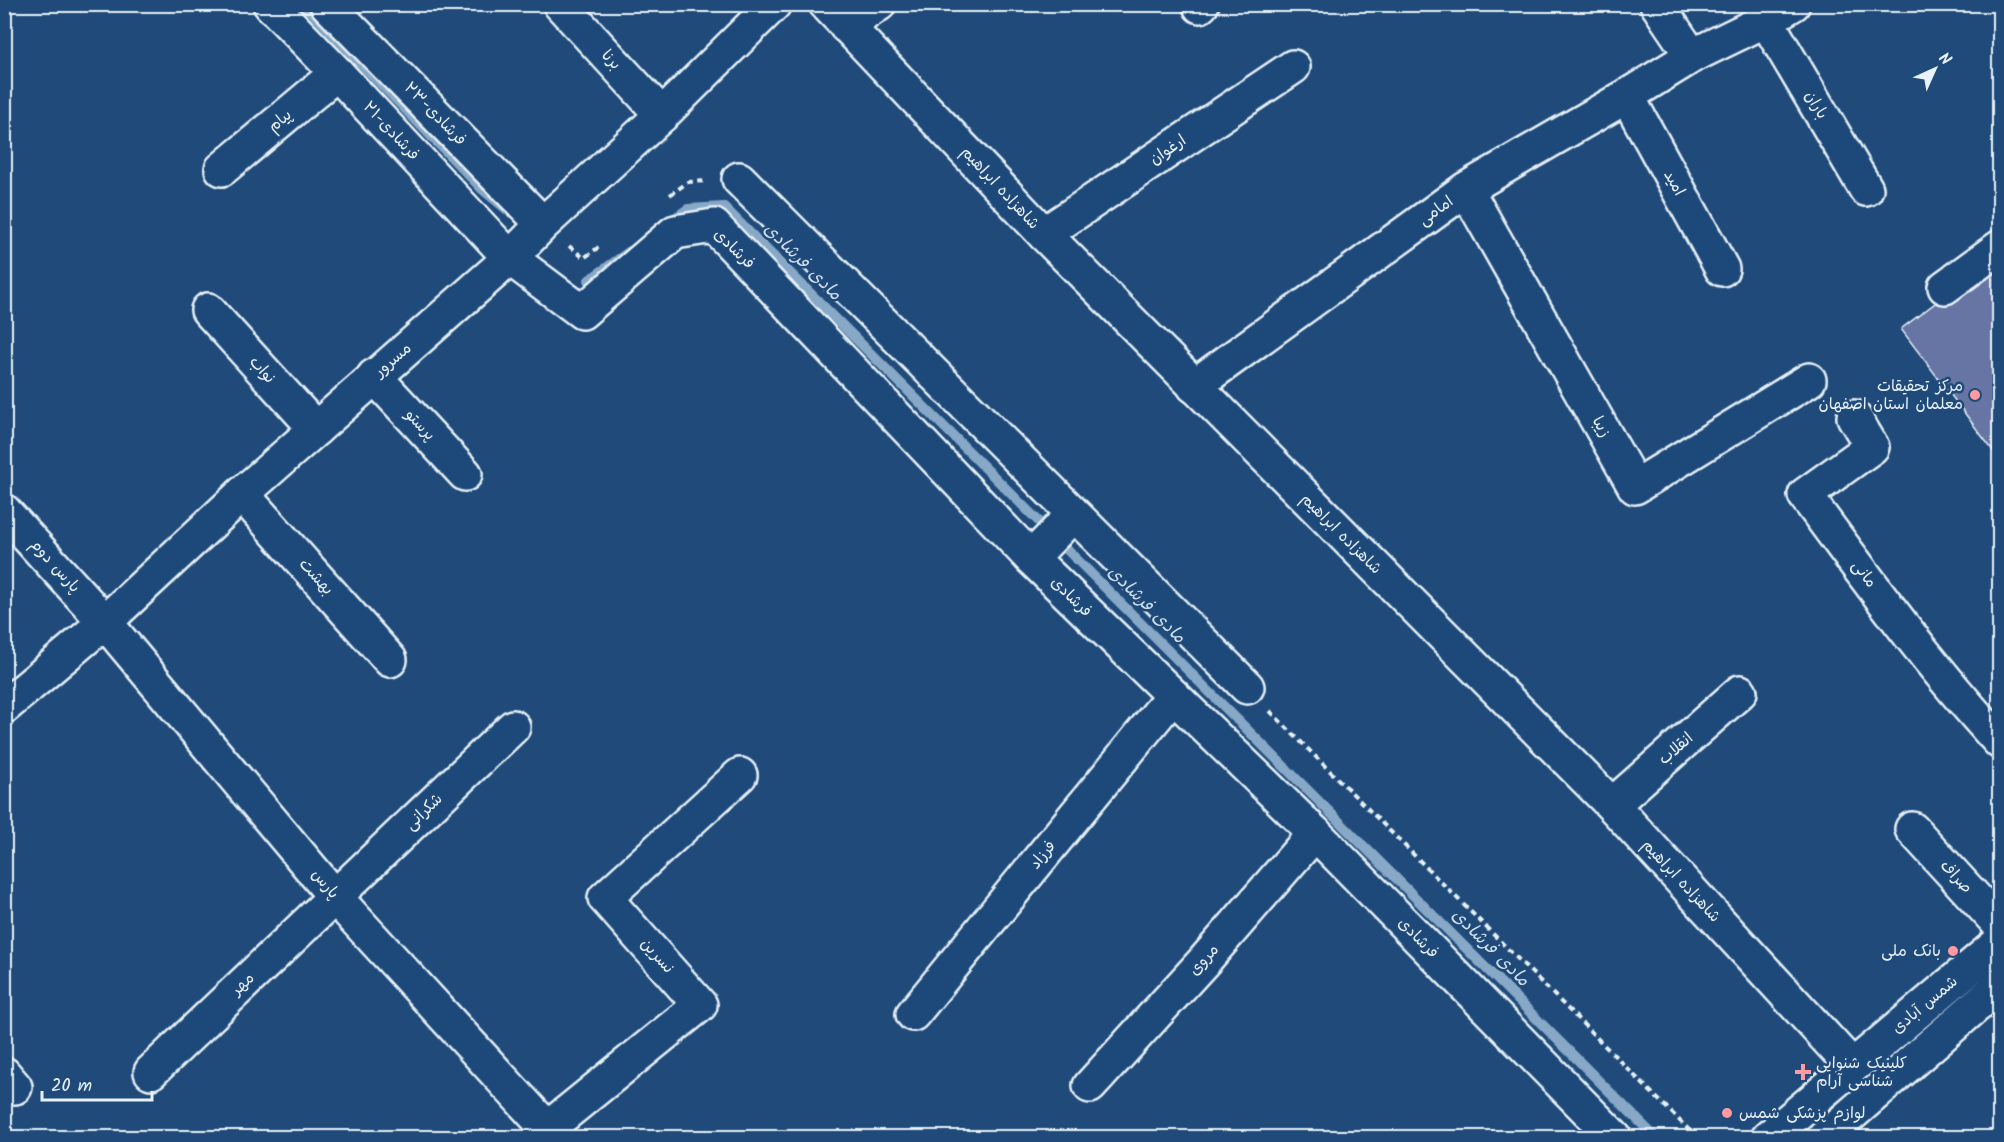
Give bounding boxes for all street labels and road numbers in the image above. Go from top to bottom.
street label: برنا [595,44,627,76]
street label: ۲۳-فرشادی [398,76,472,152]
street label: باران [1798,86,1834,124]
street label: ۲۱-فرشادی [357,95,425,167]
street label: پیام [262,103,298,139]
street label: ارغوان [1144,128,1192,172]
street label: شاهزاده ابراهیم [955,141,1045,235]
street label: امید [1657,165,1691,201]
street label: امامی [1413,190,1459,232]
street label: فرشادی [707,223,761,275]
street label: مسرور [367,337,417,385]
street label: نواب [243,351,281,389]
street label: پرستو [398,403,441,447]
street label: زیبا [1585,412,1617,442]
street label: شاهزاده ابراهیم [1295,488,1387,580]
street label: پارس دوم [24,533,86,599]
street label: بهشت [293,553,339,601]
street label: مانی [1845,555,1883,593]
street label: فرشادی [1044,571,1098,623]
street label: انقلاب [1653,727,1699,771]
street label: شکرانی [399,788,449,836]
street label: شاهزاده ابراهیم [1636,834,1726,928]
street label: فرزاد [1024,835,1062,875]
street label: صراف [1934,854,1978,900]
street label: پارس [305,863,345,905]
street label: فرشادی [1392,912,1444,964]
street label: نسرین [634,932,680,980]
street label: مروی [1183,938,1225,982]
street label: مهر [224,967,260,1003]
street label: شمس آبادی [1886,970,1964,1040]

